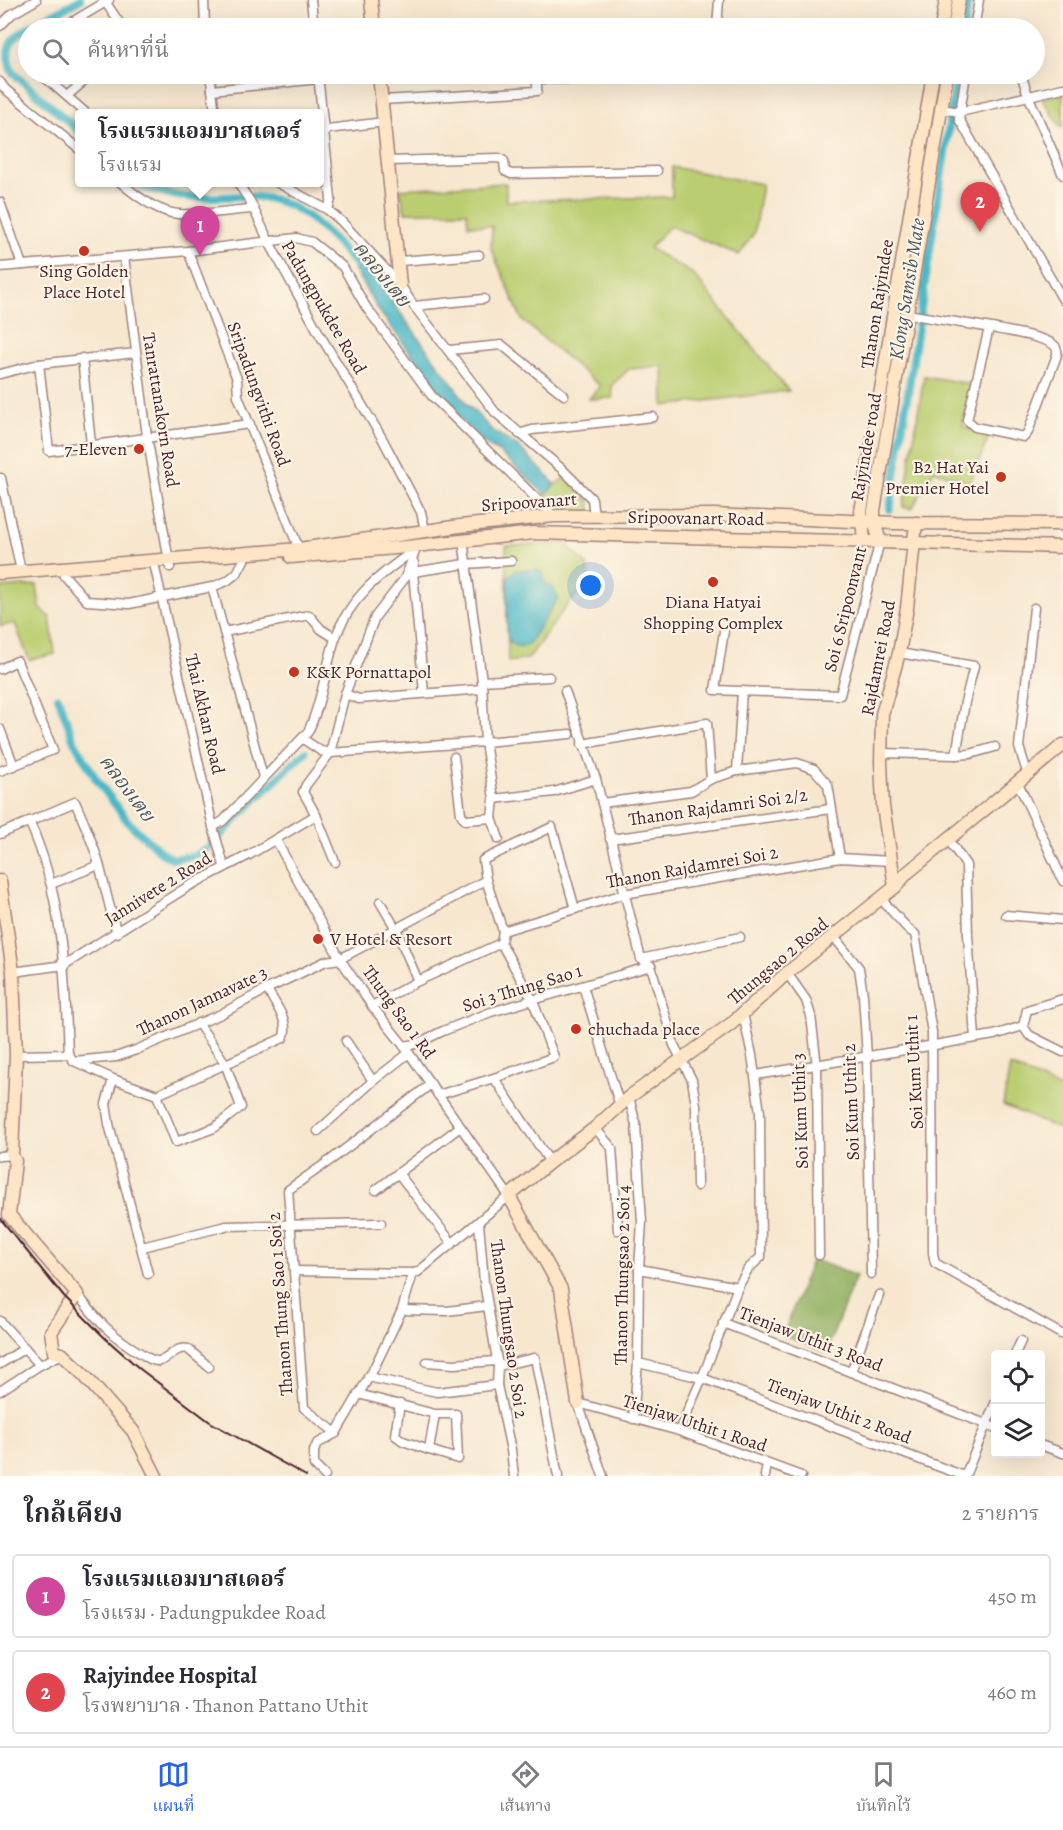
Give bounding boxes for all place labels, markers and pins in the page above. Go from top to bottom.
pin: 2 [960,182,1000,232]
pin: 1 [180,206,220,256]
marker: Sing Golden Place Hotel [77,244,91,258]
place label: Sing Golden Place Hotel [39,259,129,304]
place label: 7-Eleven [64,437,127,461]
marker: 7-Eleven [132,442,146,456]
place label: B2 Hat Yai Premier Hotel [885,455,990,500]
marker: B2 Hat Yai Premier Hotel [994,470,1008,484]
marker: Diana Hatyai Shopping Complex [706,575,720,589]
place label: Diana Hatyai Shopping Complex [643,590,783,635]
place label: K&K Pornattapol [306,660,432,684]
marker: K&K Pornattapol [287,665,301,679]
place label: V Hotel & Resort [329,927,452,951]
marker: V Hotel & Resort [311,932,325,946]
place label: chuchada place [588,1017,700,1041]
marker: chuchada place [569,1022,583,1036]

